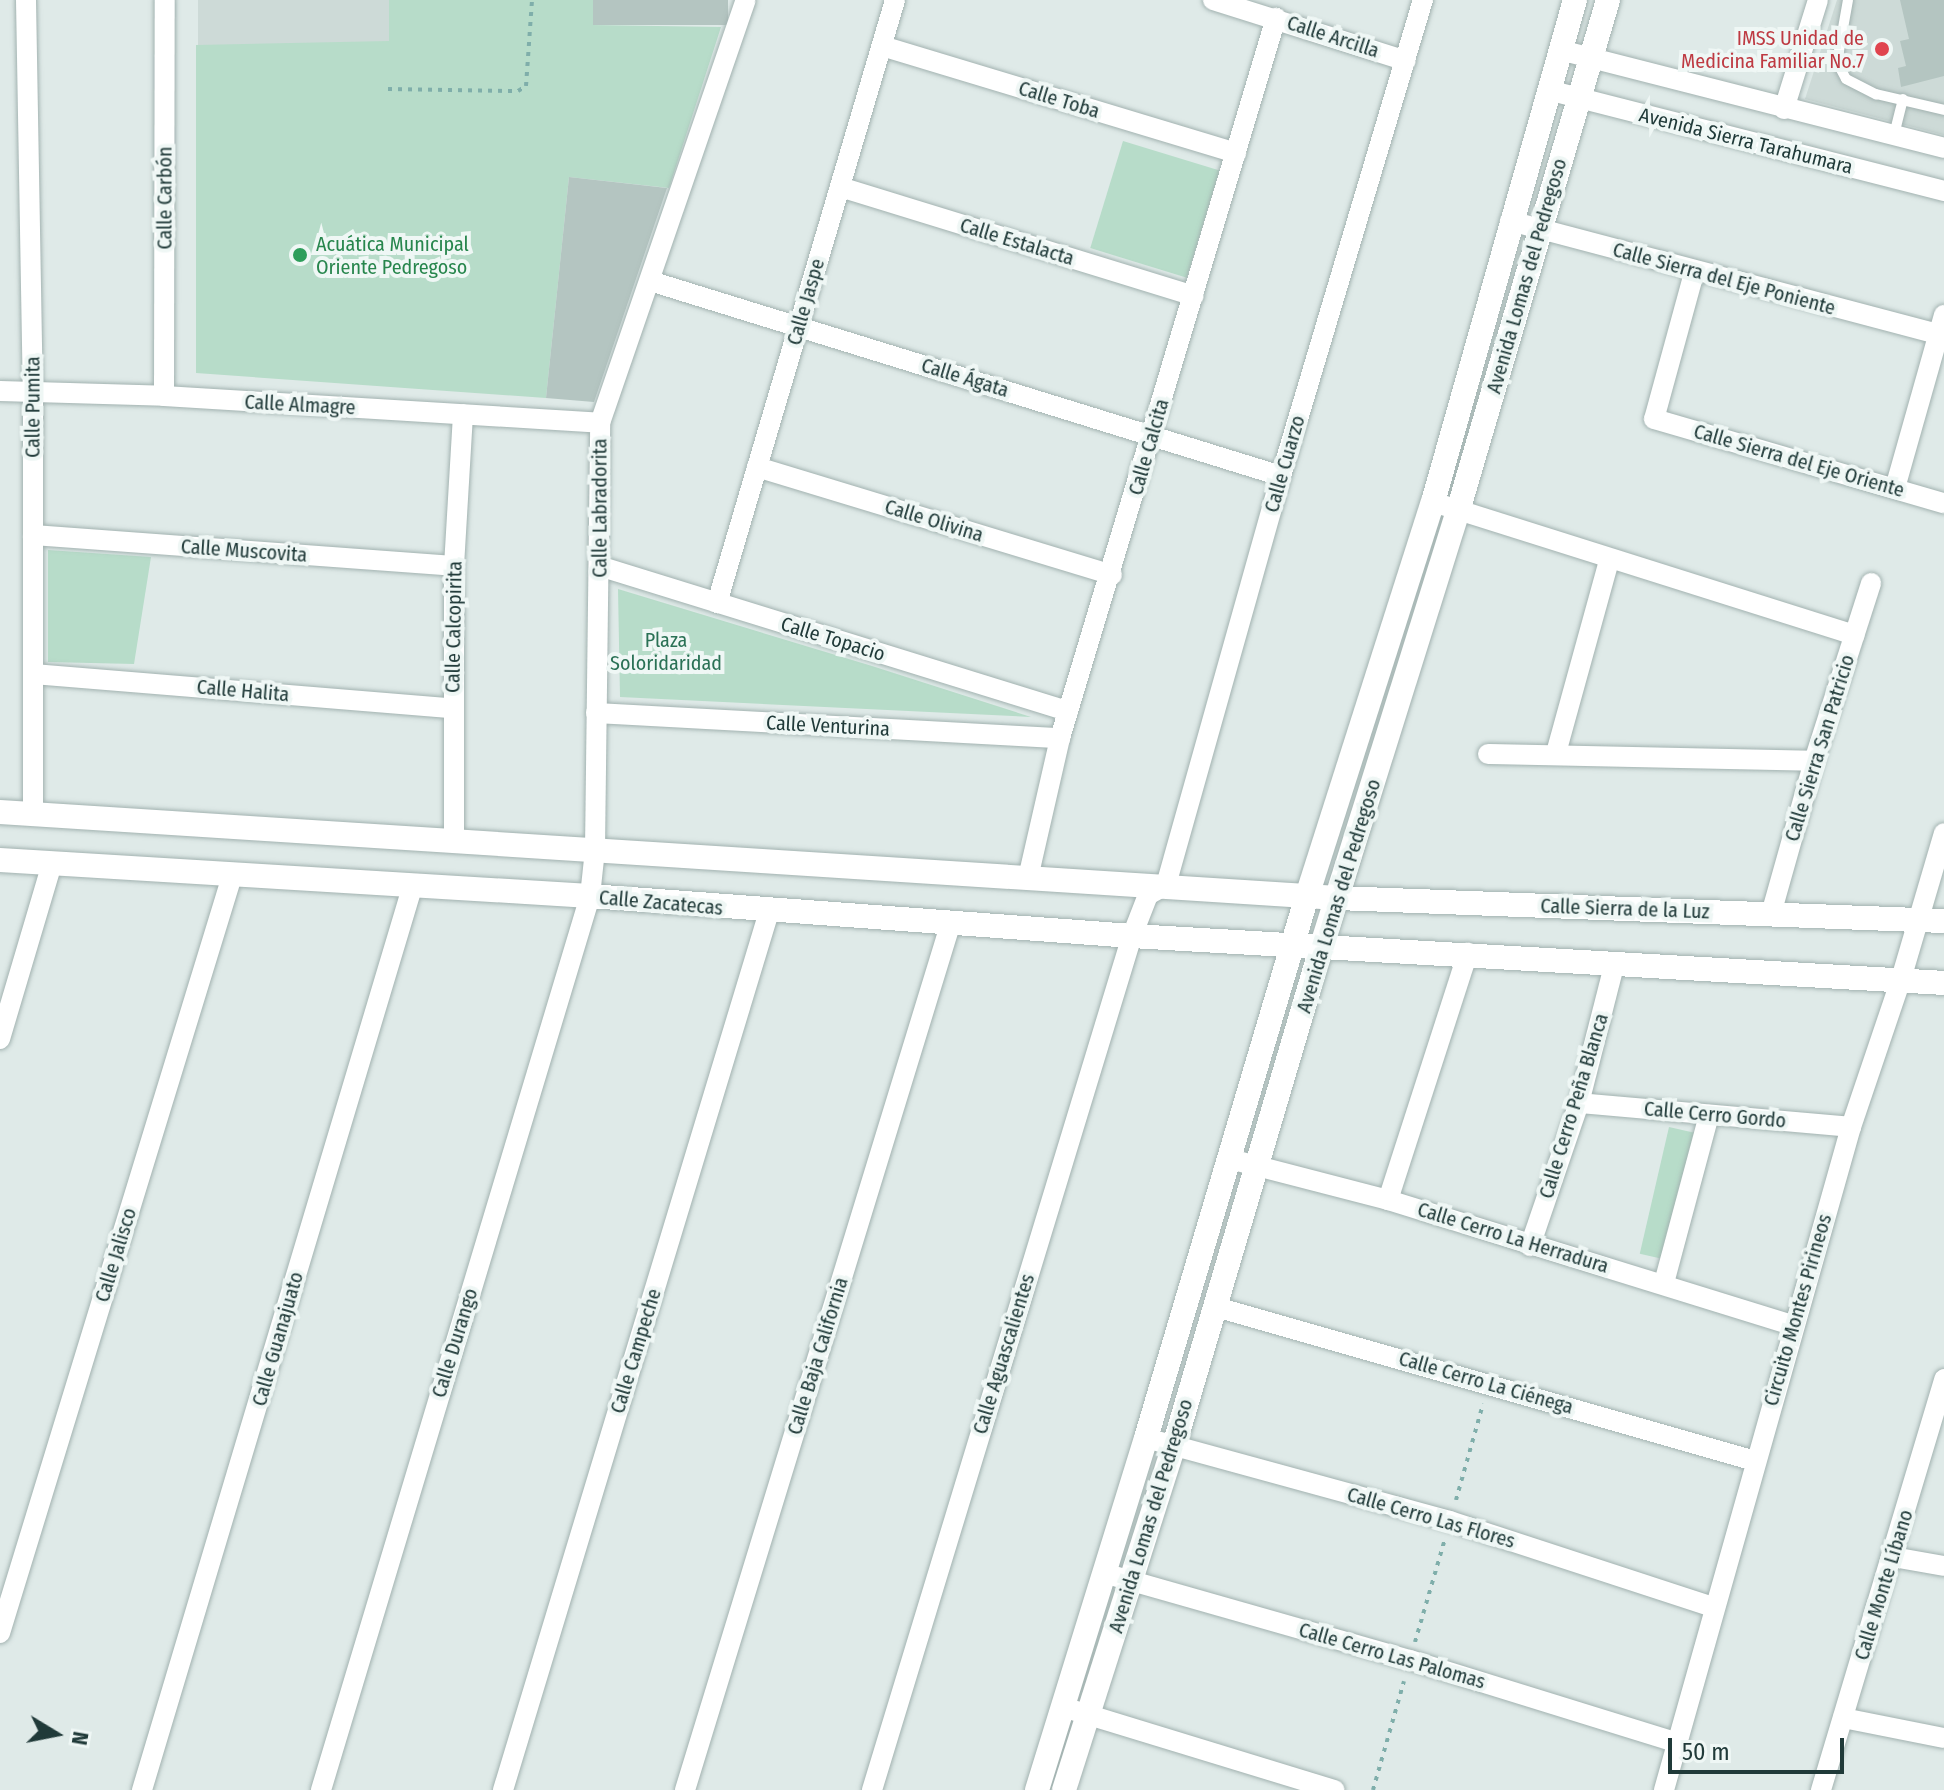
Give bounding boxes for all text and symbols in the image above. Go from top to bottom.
street label: Calle Arcilla [1284,11,1382,63]
place label: IMSS Unidad de Medicina Familiar No.7 [1681,26,1864,73]
marker: IMSS Unidad de Medicina Familiar No.7 [1871,38,1893,60]
street label: Calle Toba [1016,76,1102,124]
street label: Avenida Sierra Tarahumara [1637,103,1855,179]
street label: Calle Carbón [153,146,177,250]
street label: Avenida Lomas del Pedregoso [1482,156,1572,396]
street label: Calle Estalacta [957,213,1077,271]
place label: Acuática Municipal Oriente Pedregoso [316,232,469,279]
street label: Calle Sierra del Eje Poniente [1610,238,1838,320]
marker: Acuática Municipal Oriente Pedregoso [291,246,309,264]
street label: Calle Jaspe [782,256,830,348]
street label: Calle Ágata [918,353,1012,403]
street label: Calle Pumita [21,356,45,458]
street label: Calle Almagre [244,390,356,420]
street label: Calle Calcita [1124,396,1174,498]
street label: Calle Cuarzo [1260,413,1310,515]
street label: Calle Sierra del Eje Oriente [1691,419,1907,503]
street label: Calle Labradorita [588,438,612,578]
street label: Calle Olivina [882,495,986,547]
street label: Calle Muscovita [180,535,308,567]
street label: Calle Calcopirita [441,561,467,693]
street label: Calle Topacio [778,612,888,666]
park label: Plaza Soloridaridad [610,628,722,675]
street label: Calle Sierra San Patricio [1780,652,1860,844]
street label: Calle Halita [196,675,290,707]
street label: Calle Venturina [765,711,891,741]
street label: Avenida Lomas del Pedregoso [1292,776,1386,1016]
street label: Calle Zacatecas [598,886,724,920]
street label: Calle Sierra de la Luz [1540,894,1710,924]
street label: Calle Cerro Peña Blanca [1534,1011,1614,1201]
street label: Calle Cerro Gordo [1643,1097,1787,1133]
street label: Calle Cerro La Herradura [1415,1197,1611,1279]
street label: Calle Jalisco [90,1205,142,1305]
street label: Circuito Montes Pirineos [1759,1211,1837,1409]
street label: Calle Guanajuato [247,1269,309,1409]
street label: Calle Aguascalientes [968,1271,1040,1437]
street label: Calle Baja California [783,1274,853,1438]
street label: Calle Durango [427,1285,483,1401]
street label: Calle Campeche [606,1286,666,1416]
street label: Calle Cerro La Ciénega [1396,1347,1576,1419]
street label: Avenida Lomas del Pedregoso [1104,1396,1198,1636]
street label: Calle Cerro Las Flores [1344,1483,1518,1553]
street label: Calle Monte Líbano [1850,1507,1918,1663]
street label: Calle Cerro Las Palomas [1296,1618,1488,1694]
north arrow [16,1694,96,1774]
scale bar [1672,1722,1848,1772]
text: N [66,1729,95,1747]
text: 50 m [1682,1738,1730,1766]

